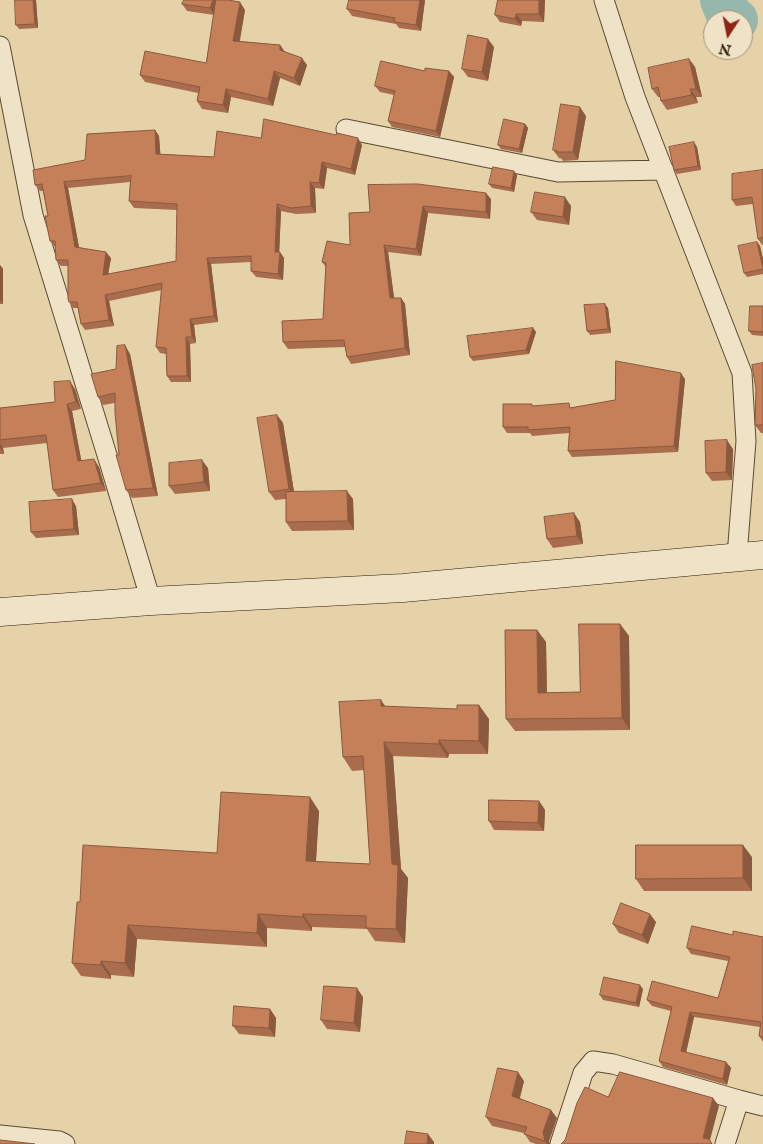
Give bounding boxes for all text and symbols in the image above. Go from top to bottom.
north arrow [703,10,753,60]
text: N [718,39,733,59]

